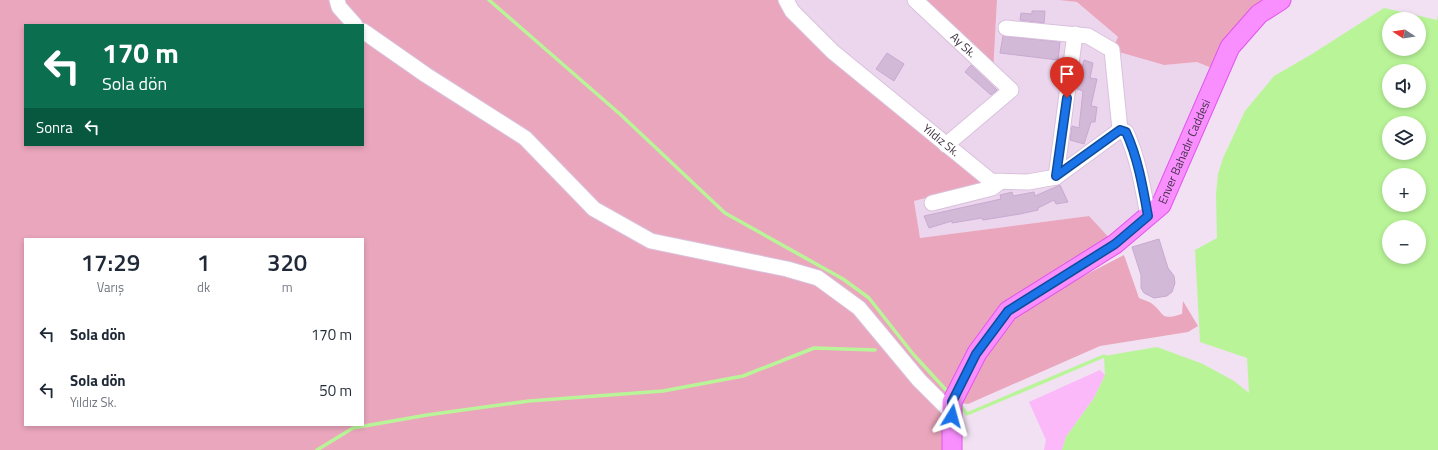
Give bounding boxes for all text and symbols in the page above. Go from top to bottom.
north arrow [1382,12,1426,56]
map controls [1382,12,1426,264]
street label: Ay Sk. [946,28,981,62]
text: 170 m [102,31,179,74]
icon: left [36,40,88,92]
pin [1050,57,1084,98]
icon: arrive [1056,63,1078,85]
button: sound [1382,64,1426,108]
text: Sola dön [102,70,167,97]
street label: Enver Bahadır Caddesi [1153,96,1215,207]
text: Sonra [36,116,73,139]
icon: left [81,116,103,138]
button: layers [1382,116,1426,160]
street label: Yıldız Sk. [919,119,964,161]
button: + [1382,168,1426,212]
button: − [1382,220,1426,264]
text: 17:29 [81,244,140,280]
text: 1 [197,244,210,280]
text: 320 [267,244,307,280]
text: Varış [97,277,124,297]
text: dk [197,277,210,297]
text: m [282,277,293,297]
icon: left [36,323,58,345]
text: Sola dön [70,323,126,346]
text: 170 m [311,323,352,346]
text: Sola dön [70,369,126,392]
icon: left [36,379,58,401]
text: 50 m [319,379,352,402]
text: Yıldız Sk. [70,392,117,412]
position arrow [931,395,973,437]

